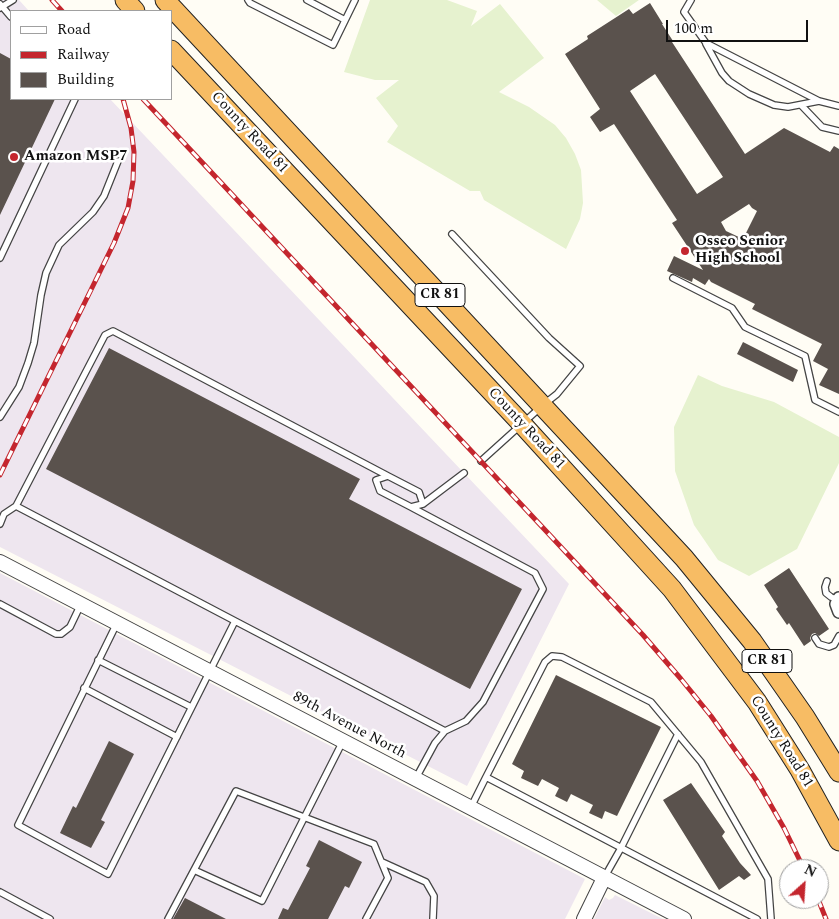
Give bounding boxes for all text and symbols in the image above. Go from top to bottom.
legend [10,10,172,100]
scale bar [669,10,812,42]
text: 100 m [674,17,713,40]
text: Road [57,18,91,41]
text: Railway [57,43,109,66]
text: Building [57,68,114,91]
street label: County Road 81 [207,88,291,178]
place label: Amazon MSP7 [24,148,128,166]
marker: Amazon MSP7 [8,151,20,163]
place label: Osseo Senior High School [695,233,784,268]
marker: Osseo Senior High School [679,245,691,257]
road number: CR 81 [415,284,465,306]
street label: County Road 81 [484,384,568,474]
road number: CR 81 [742,649,792,672]
street label: 89th Avenue North [289,688,409,764]
street label: County Road 81 [746,693,816,791]
north arrow [779,859,829,909]
text: N [801,859,820,883]

